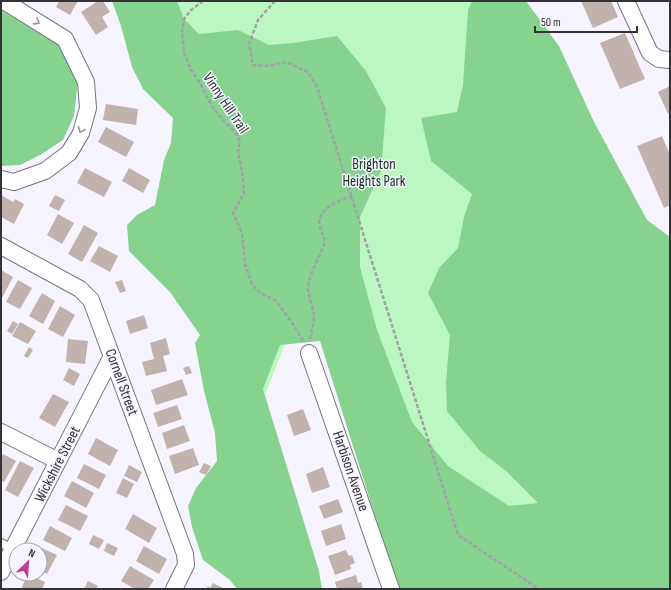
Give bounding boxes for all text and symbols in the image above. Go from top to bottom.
scale bar [535,8,637,34]
text: 50 m [541,15,561,30]
one-way arrow [33,17,40,25]
street label: Vinny Hill Trail [198,69,253,137]
one-way arrow [78,126,86,134]
park label: Brighton Heights Park [342,155,406,191]
street label: Cornell Street [101,346,143,419]
street label: Wickshire Street [30,423,85,505]
street label: Harbison Avenue [328,428,373,514]
north arrow [8,542,48,582]
text: N [27,546,38,561]

